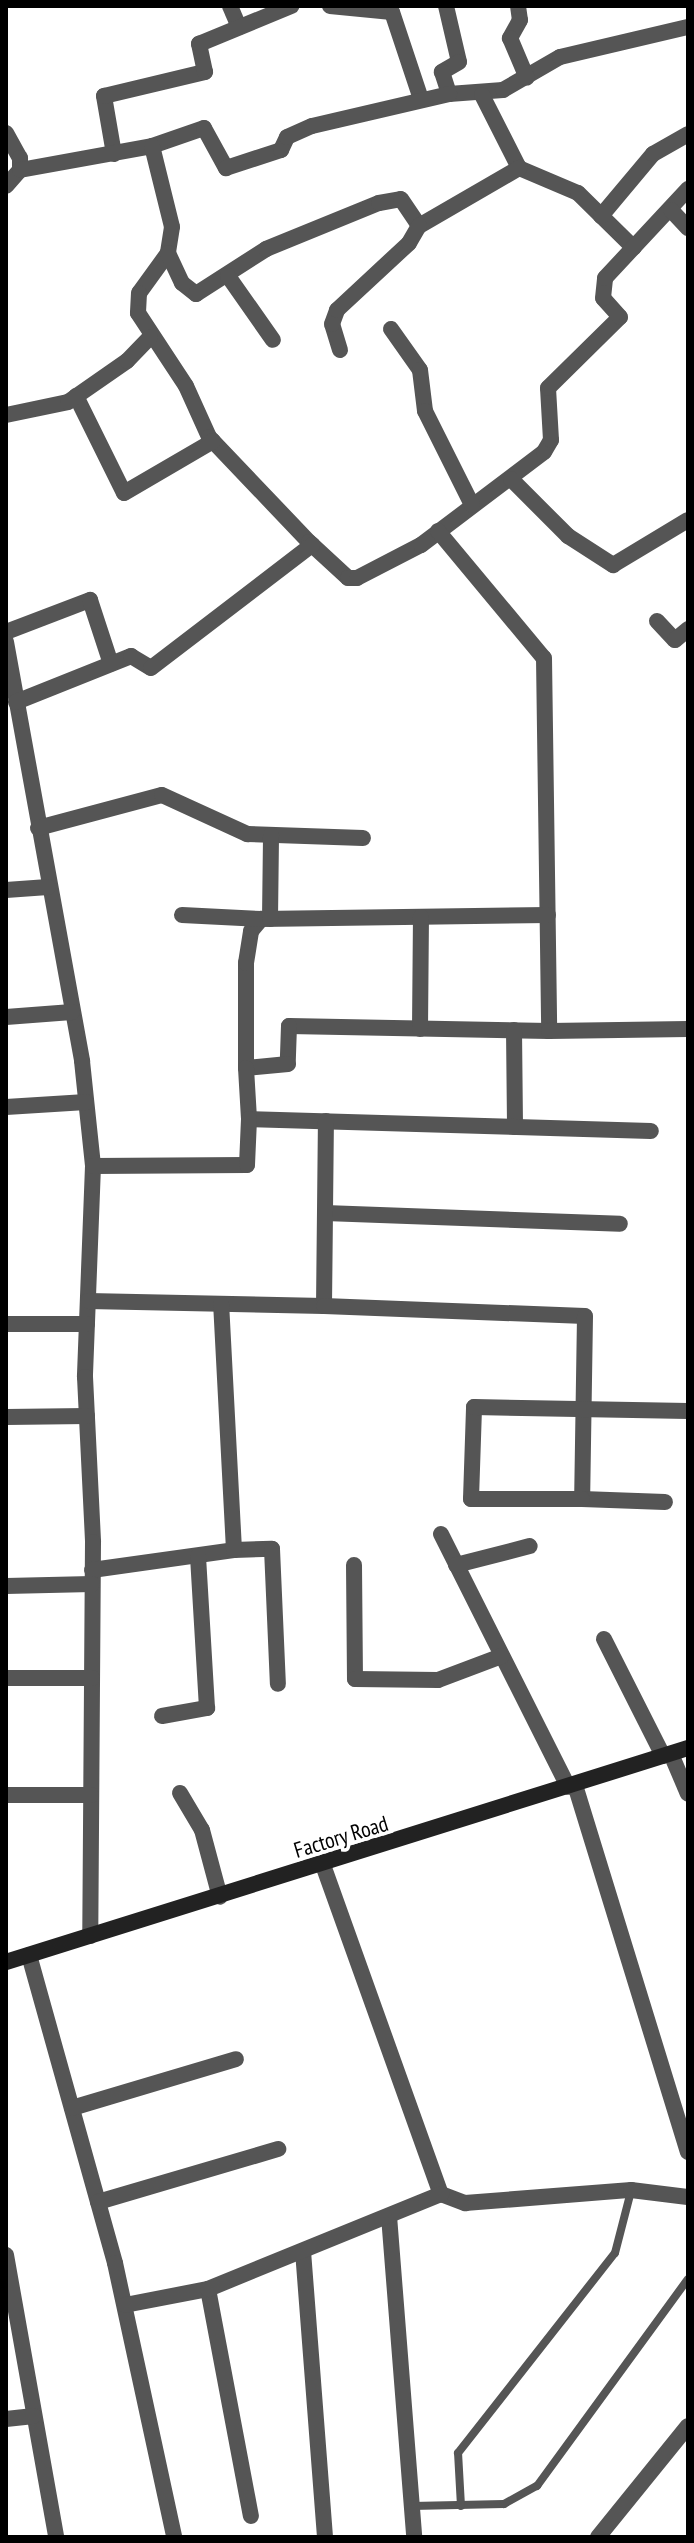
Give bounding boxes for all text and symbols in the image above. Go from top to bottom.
street label: Factory Road [290,1810,392,1864]

